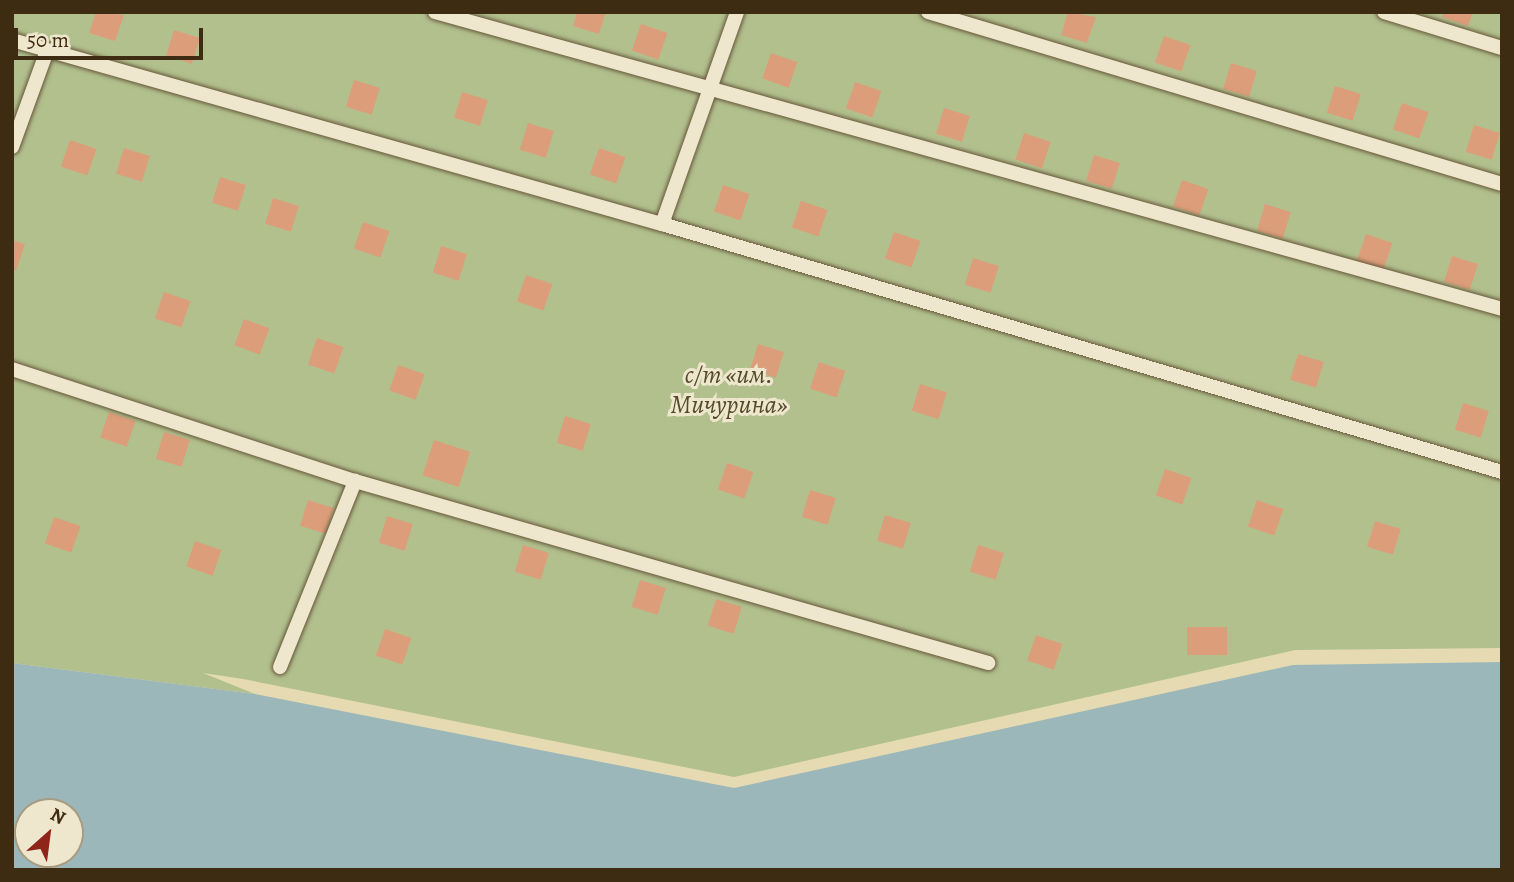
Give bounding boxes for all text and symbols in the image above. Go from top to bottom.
scale bar [18,14,206,58]
text: 50 m [27,26,69,54]
park label: с/т «им. Мичурина» [671,359,787,420]
north arrow [14,798,84,868]
text: N [46,801,70,831]

